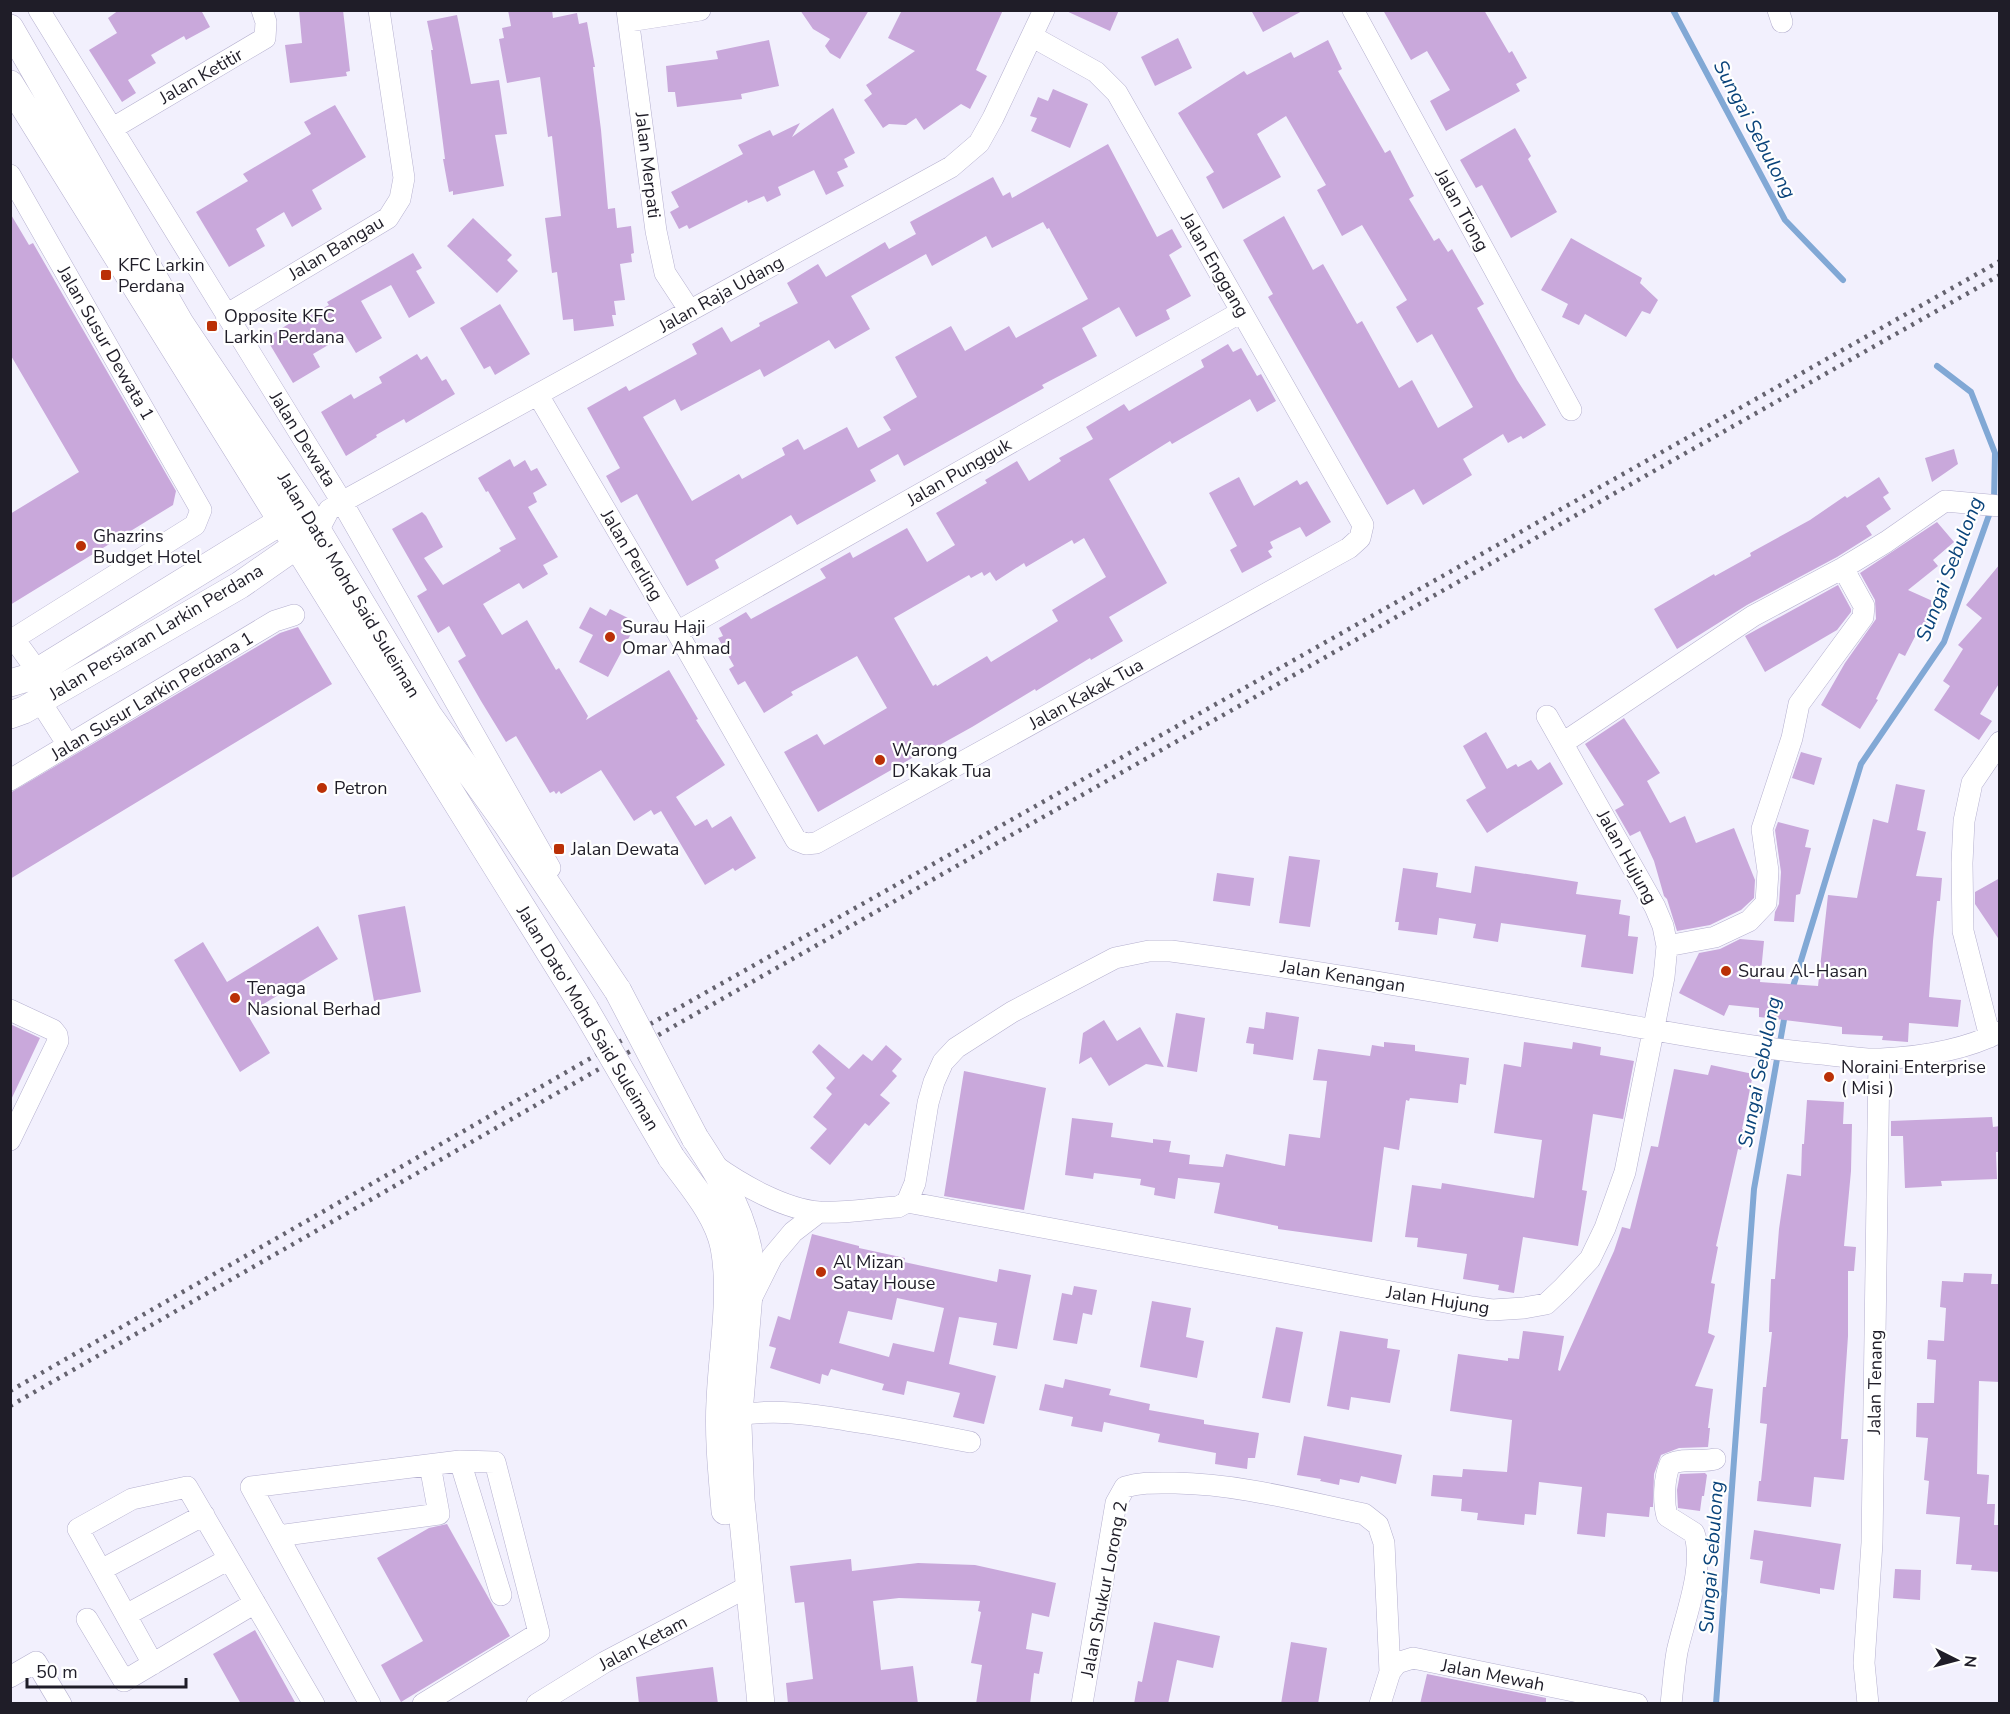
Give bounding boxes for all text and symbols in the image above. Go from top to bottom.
street label: Jalan Ketitir [154,42,248,110]
water label: Sungai Sebulong [1707,55,1802,203]
street label: Jalan Merpati [629,109,666,220]
street label: Jalan Tiong [1429,164,1495,256]
street label: Jalan Enggang [1175,207,1255,322]
street label: Jalan Bangau [283,210,388,286]
street label: Jalan Raja Udang [654,250,788,339]
place label: KFC Larkin Perdana [118,253,205,298]
street label: Jalan Susur Dewata 1 [51,260,160,425]
marker: KFC Larkin Perdana [99,268,113,282]
place label: Opposite KFC Larkin Perdana [224,304,344,349]
marker: Opposite KFC Larkin Perdana [205,319,219,333]
street label: Jalan Dewata [264,386,342,491]
street label: Jalan Pungguk [902,432,1016,512]
street label: Jalan Dato' Mohd Said Suleiman [272,467,426,702]
water label: Sungai Sebulong [1909,493,1989,645]
street label: Jalan Perling [595,504,669,605]
place label: Ghazrins Budget Hotel [93,524,202,569]
marker: Ghazrins Budget Hotel [74,539,88,553]
street label: Jalan Persiaran Larkin Perdana [44,558,267,706]
place label: Surau Haji Omar Ahmad [622,615,731,660]
street label: Jalan Susur Larkin Perdana 1 [46,626,258,767]
marker: Surau Haji Omar Ahmad [603,630,617,644]
street label: Jalan Kakak Tua [1024,653,1147,736]
place label: Warong D’Kakak Tua [892,738,991,783]
marker: Warong D’Kakak Tua [873,753,887,767]
place label: Petron [334,776,387,800]
marker: Petron [315,781,329,795]
street label: Jalan Hujung [1591,805,1663,908]
place label: Jalan Dewata [570,837,679,861]
marker: Jalan Dewata [552,842,566,856]
street label: Jalan Dato' Mohd Said Suleiman [511,900,665,1135]
street label: Jalan Kenangan [1278,954,1407,998]
place label: Surau Al-Hasan [1738,959,1867,983]
marker: Surau Al-Hasan [1719,964,1733,978]
place label: Tenaga Nasional Berhad [247,976,381,1021]
marker: Tenaga Nasional Berhad [228,991,242,1005]
water label: Sungai Sebulong [1732,995,1787,1150]
place label: Noraini Enterprise ( Misi ) [1841,1055,1986,1100]
marker: Noraini Enterprise ( Misi ) [1822,1070,1836,1084]
place label: Al Mizan Satay House [833,1250,935,1295]
marker: Al Mizan Satay House [814,1265,828,1279]
street label: Jalan Hujung [1384,1280,1491,1320]
street label: Jalan Tenang [1862,1329,1888,1436]
water label: Sungai Sebulong [1693,1480,1730,1634]
street label: Jalan Shukur Lorong 2 [1075,1499,1133,1680]
street label: Jalan Ketam [594,1610,691,1677]
north arrow [1926,1630,1986,1690]
scale bar [27,1651,186,1689]
street label: Jalan Mewah [1438,1653,1547,1697]
text: N [1958,1654,1981,1669]
text: 50 m [36,1660,78,1684]

